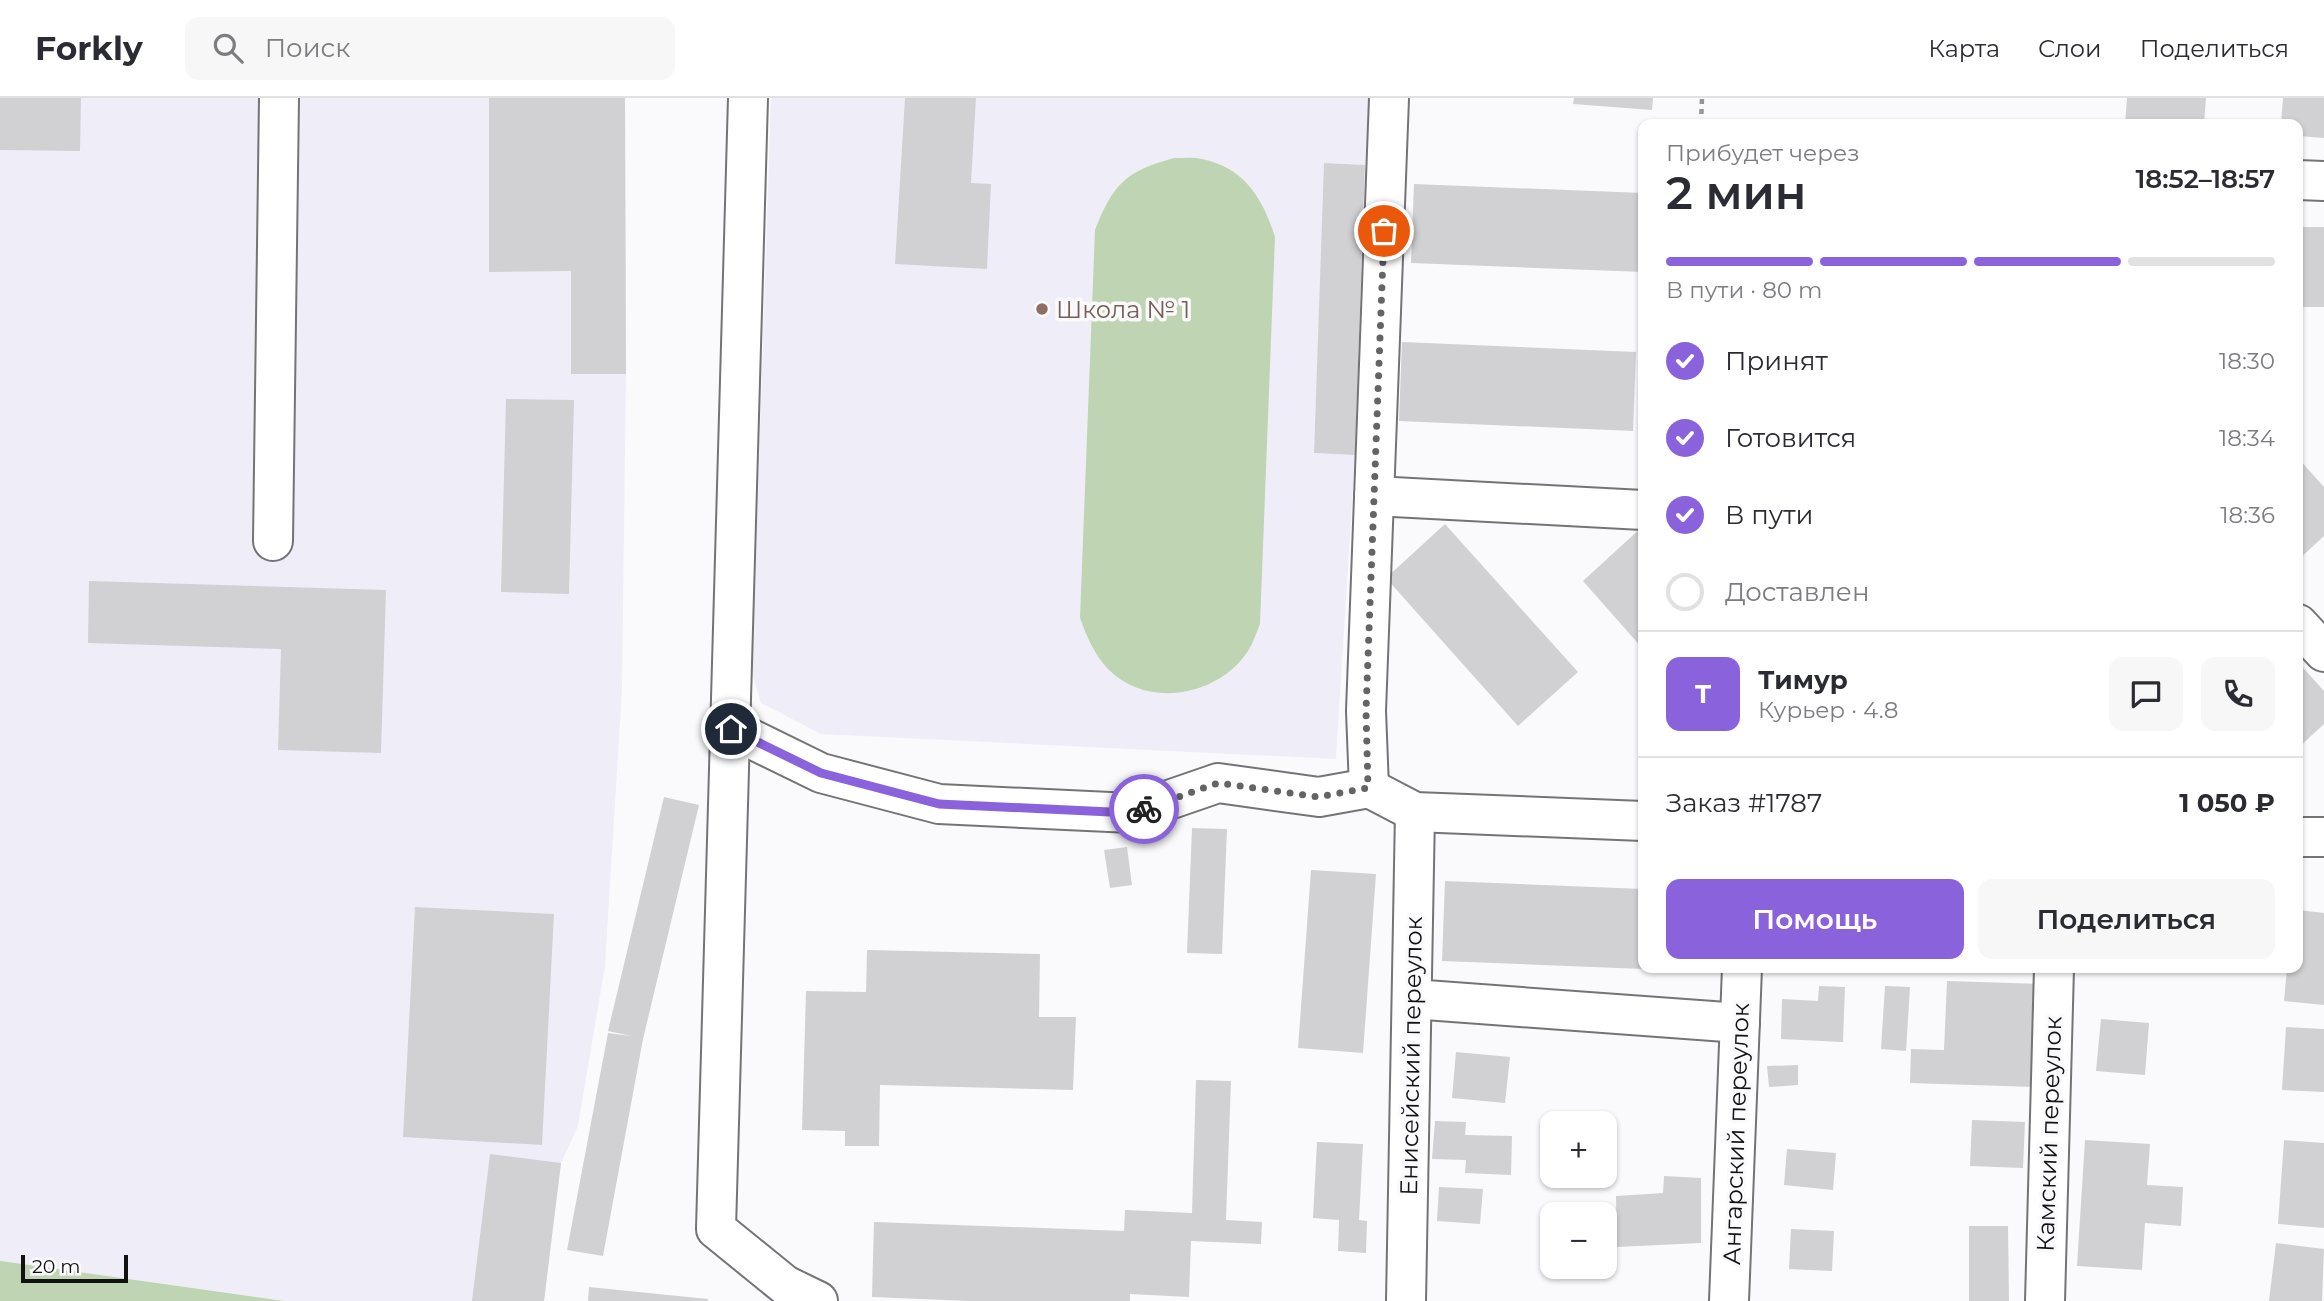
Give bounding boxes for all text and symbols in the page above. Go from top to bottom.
search box [185,17,675,80]
text: Forkly [35,28,143,68]
icon: search [209,29,247,67]
text: Поиск [265,32,350,64]
text: Карта [1928,34,2000,63]
text: Слои [2038,34,2102,63]
text: Поделиться [2140,34,2289,63]
text: Прибудет через [1666,139,1860,167]
text: 18:52–18:57 [2135,163,2275,195]
text: 2 мин [1666,164,1806,221]
pin [1354,201,1414,261]
icon: bag [1365,212,1403,250]
text: В пути · 80 m [1666,276,1822,304]
place label: Школа № 1 [1056,295,1190,324]
marker: Школа № 1 [1034,301,1050,317]
icon: check [1666,342,1704,380]
text: Принят [1725,345,1828,377]
text: 18:30 [2219,347,2275,375]
icon: check [1666,419,1704,457]
text: Готовится [1725,422,1856,454]
text: 18:34 [2219,424,2275,452]
icon: check [1666,496,1704,534]
text: В пути [1725,499,1814,531]
text: 18:36 [2220,501,2275,529]
text: Доставлен [1725,576,1870,608]
button: chat [2109,657,2183,731]
button: phone [2201,657,2275,731]
text: Тимур [1758,664,1848,696]
text: Т [1695,678,1711,710]
text: Курьер · 4.8 [1758,696,1898,724]
pin [701,699,761,759]
icon: home [712,710,750,748]
courier [1109,774,1179,844]
text: Заказ #1787 [1666,787,1822,819]
text: 1 050 ₽ [2179,787,2275,819]
icon: bike [1125,790,1163,828]
button: Помощь [1666,879,1964,959]
button: Поделиться [1978,879,2275,959]
street label: Енисейский переулок [1394,916,1428,1196]
street label: Ангарский переулок [1717,1003,1755,1265]
street label: Камский переулок [2030,1016,2068,1252]
map controls [1540,1111,1617,1279]
button: + [1540,1111,1617,1188]
button: − [1540,1202,1617,1279]
scale bar [21,1252,128,1284]
text: 20 m [32,1255,80,1278]

